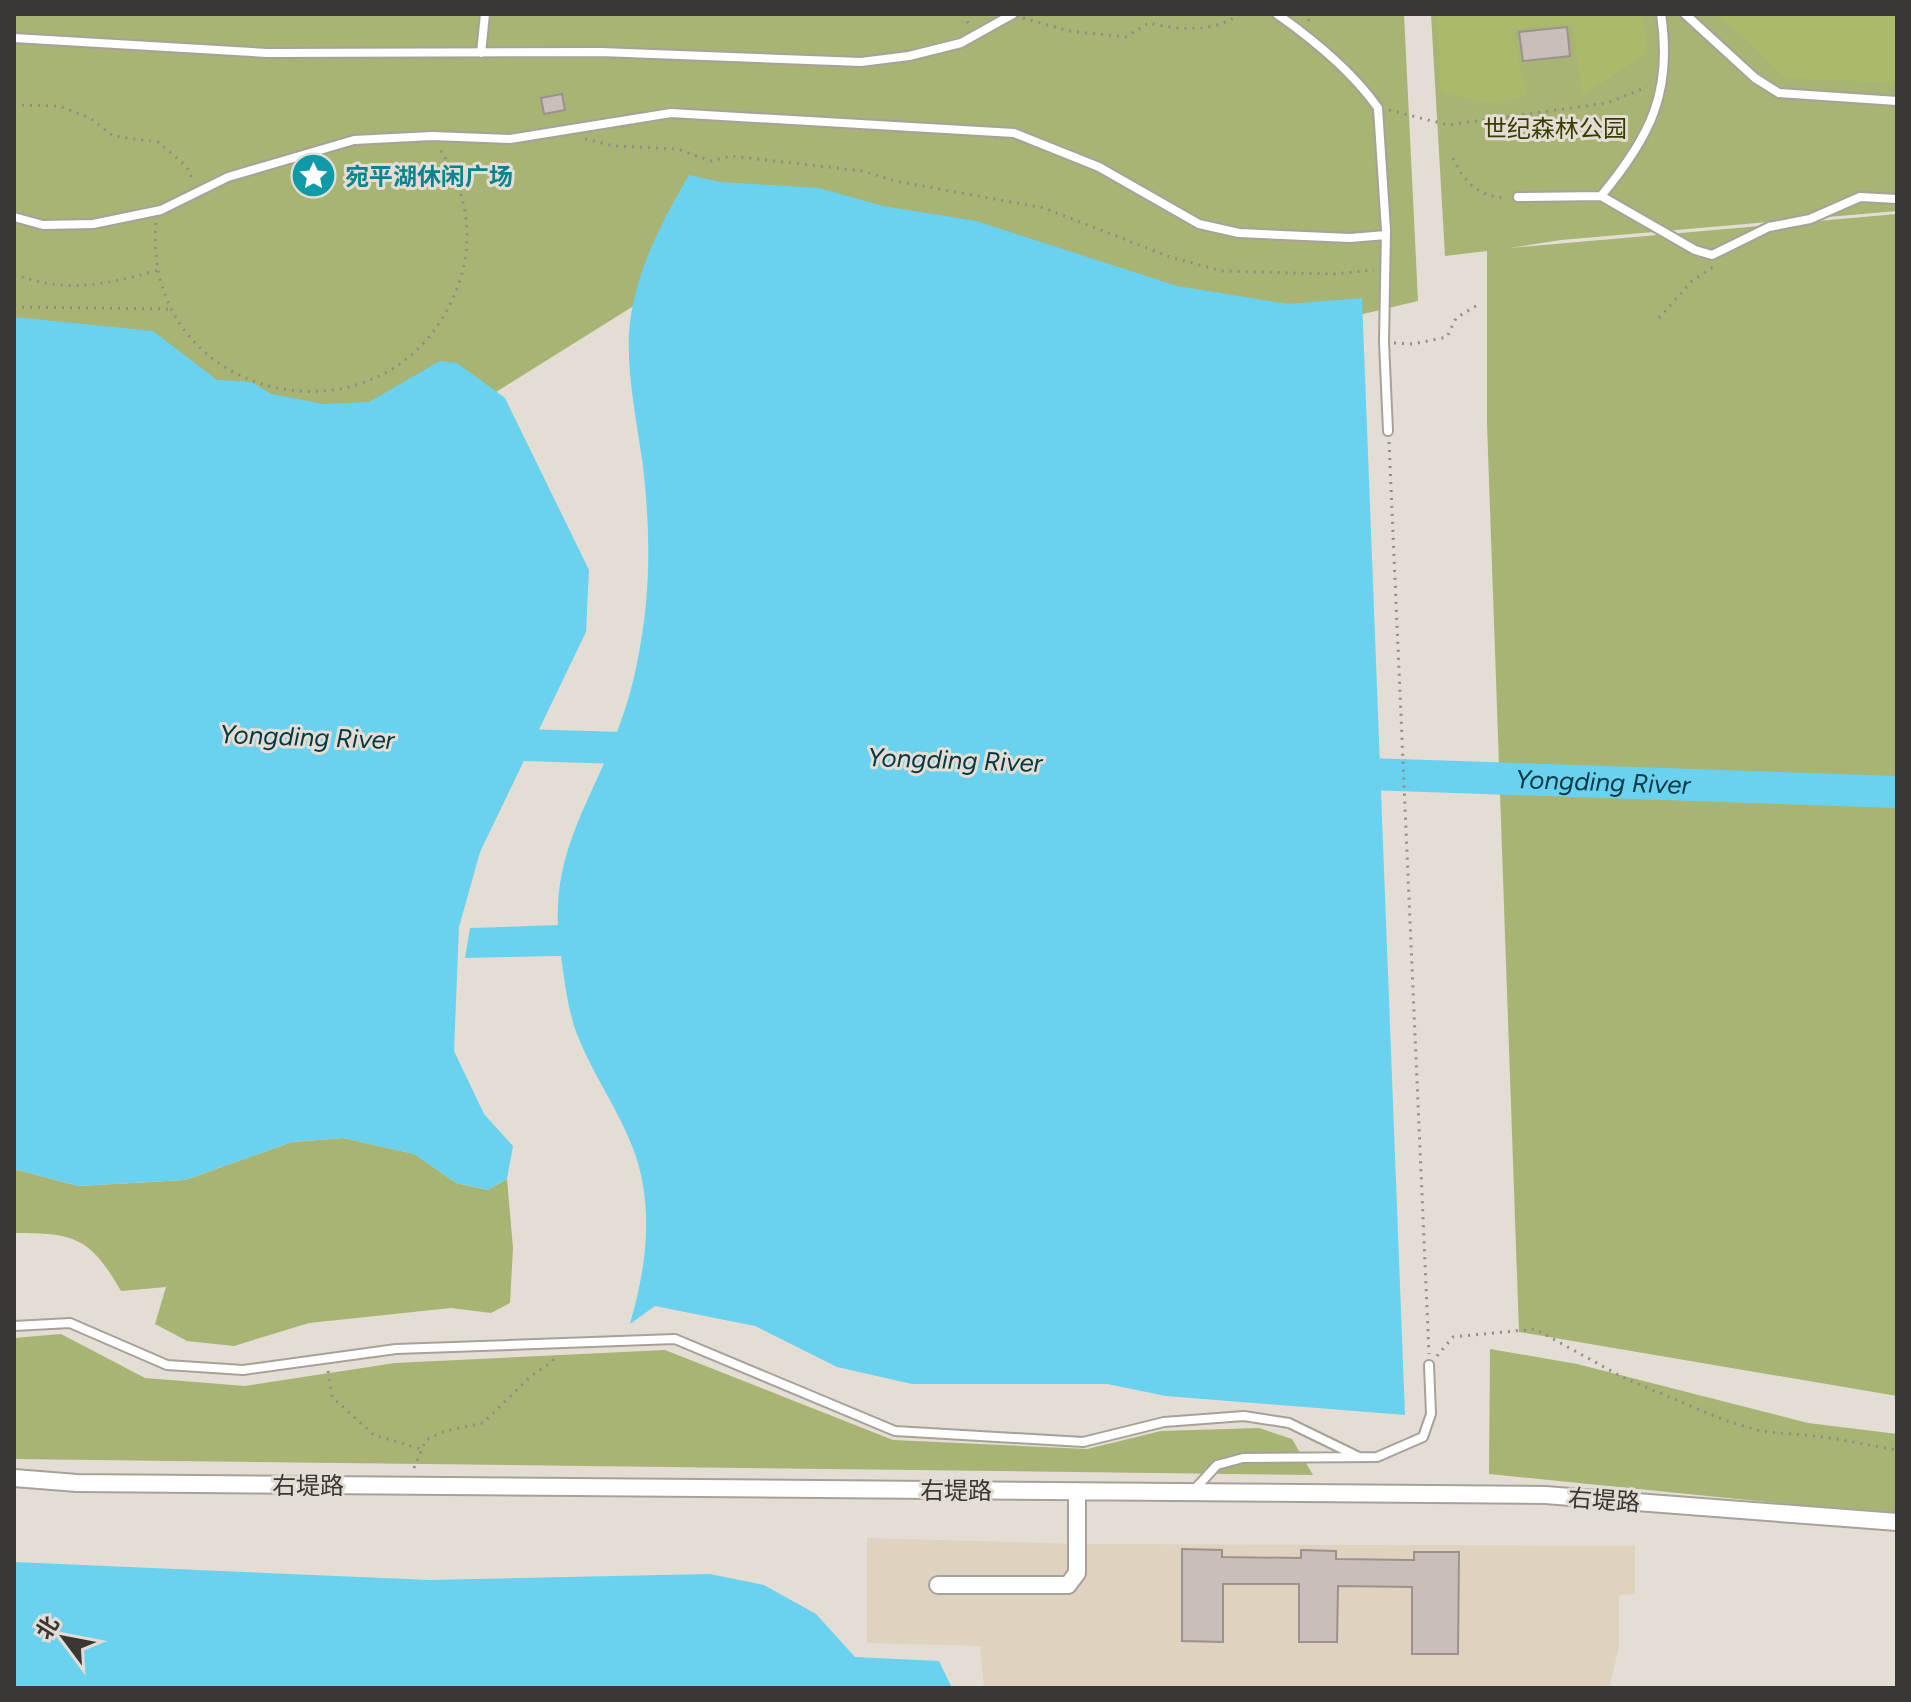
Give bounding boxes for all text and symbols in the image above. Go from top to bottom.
park label: 世纪森林公园 [1483,114,1627,143]
place icon: 宛平湖休闲广场 [290,152,338,200]
place label: 宛平湖休闲广场 [345,162,513,191]
water label: Yongding River [219,718,396,756]
water label: Yongding River [867,741,1044,779]
water label: Yongding River [1515,763,1692,801]
street label: 右堤路 [272,1471,344,1500]
street label: 右堤路 [920,1476,992,1505]
street label: 右堤路 [1567,1483,1641,1517]
north arrow [24,1598,104,1678]
text: 北 [30,1611,65,1644]

